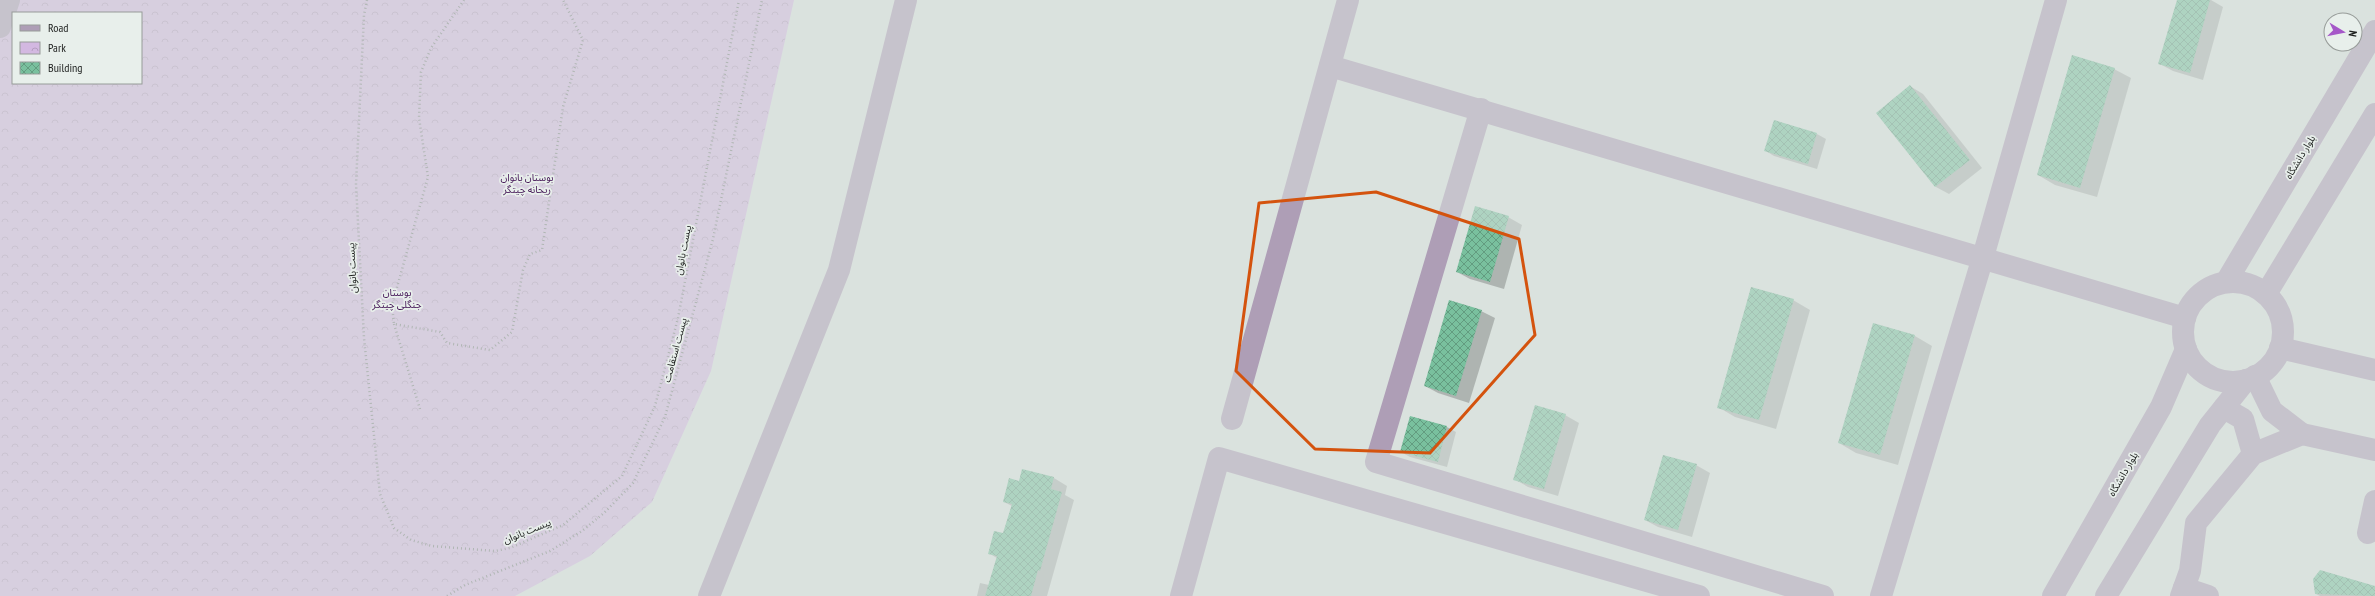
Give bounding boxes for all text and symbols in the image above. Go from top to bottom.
legend [12,12,142,84]
north arrow [2323,12,2363,52]
text: Road [48,20,68,35]
text: N [2345,30,2360,38]
text: Park [48,40,66,55]
text: Building [48,60,83,75]
street label: بلوار دانشگاه [2282,132,2318,181]
park label: بوستان بانوان ریحانه چیتگر [500,171,554,196]
street label: پیست بانوان [672,224,694,276]
street label: پیست بانوان [344,242,360,294]
park label: بوستان جنگلی چیتگر [371,286,422,311]
street label: پیست استقامت [660,316,690,384]
street label: بلوار دانشگاه [2105,449,2141,498]
street label: پیست بانوان [501,516,553,547]

